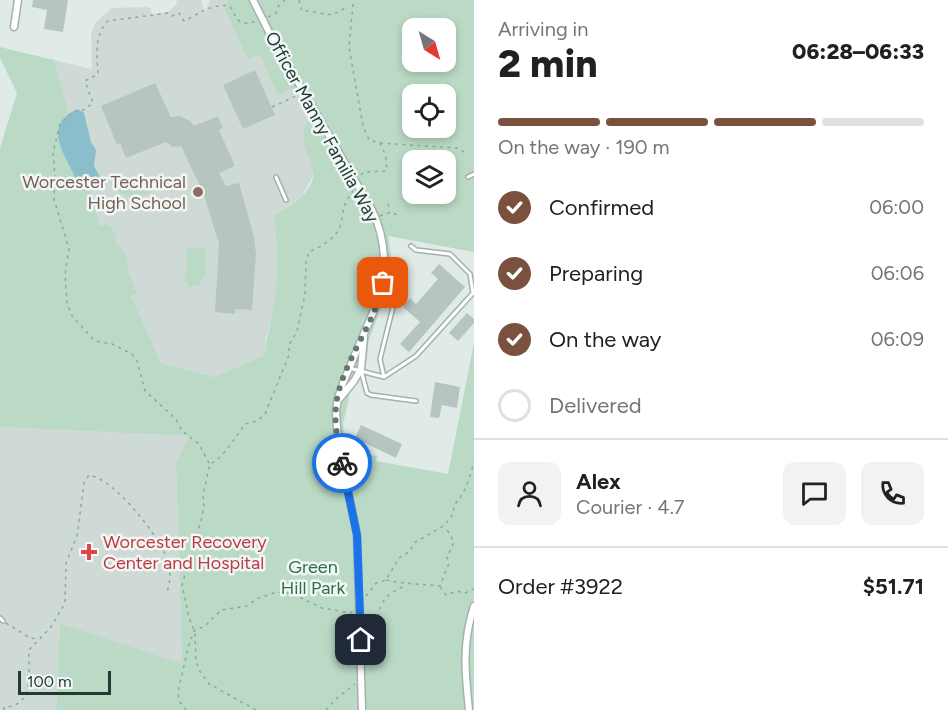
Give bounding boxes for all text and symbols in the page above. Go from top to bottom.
text: Arriving in [498,17,588,41]
north arrow [402,18,456,72]
map controls [402,18,456,204]
street label: Officer Manny Familia Way [260,28,384,227]
text: 06:28–06:33 [792,38,924,65]
text: 2 min [498,40,598,87]
button: locate [402,84,456,138]
text: On the way · 190 m [498,135,670,159]
button: layers [402,150,456,204]
place label: Worcester Technical High School [22,171,186,214]
marker: Worcester Technical High School [191,185,205,199]
icon: check [498,191,531,224]
text: Confirmed [549,194,654,221]
text: 06:00 [869,195,924,219]
pin [357,257,408,308]
icon: check [498,257,531,290]
text: Preparing [549,260,643,287]
text: 06:06 [871,261,924,285]
icon: bag [366,266,399,299]
icon: check [498,323,531,356]
text: On the way [549,326,661,353]
text: 06:09 [871,327,924,351]
text: Delivered [549,392,642,419]
courier [312,433,372,493]
icon: bike [326,447,359,480]
button: person [498,462,561,525]
button: chat [783,462,846,525]
button: phone [861,462,924,525]
text: Alex [576,468,621,495]
text: Courier · 4.7 [576,495,685,519]
place label: Worcester Recovery Center and Hospital [103,531,267,574]
marker: Worcester Recovery Center and Hospital [80,543,98,561]
park label: Green Hill Park [281,556,345,599]
text: Order #3922 [498,573,623,600]
text: $51.71 [863,573,924,600]
pin [335,614,386,665]
icon: home [344,623,377,656]
scale bar [18,668,111,696]
text: 100 m [27,672,72,691]

